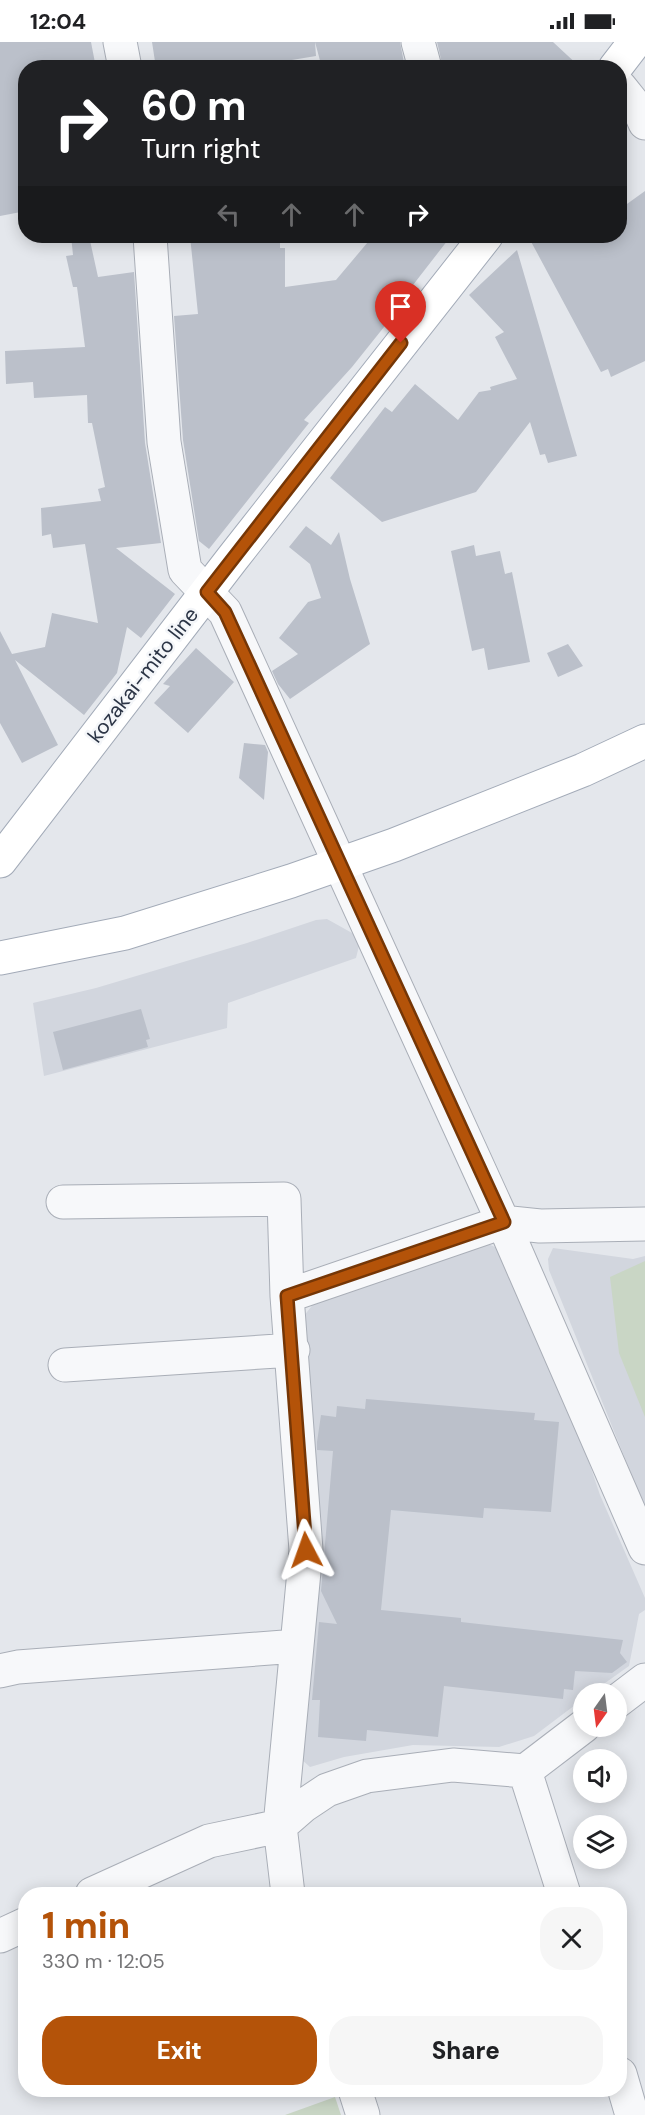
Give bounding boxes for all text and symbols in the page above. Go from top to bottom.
text: 12:04 [30,7,86,36]
text: 60 m [141,78,247,133]
icon: right [42,84,120,162]
text: Turn right [141,131,261,166]
icon: left [212,198,245,231]
icon: ahead [275,198,308,231]
icon: ahead [338,198,371,231]
icon: right [401,198,434,231]
pin [375,281,426,343]
icon: arrive [384,290,417,323]
street label: kozakai-mito line [81,601,205,749]
position arrow [274,1518,338,1582]
north arrow [573,1683,627,1737]
map controls [573,1683,627,1869]
button: sound [573,1749,627,1803]
button: layers [573,1815,627,1869]
text: 1 min [42,1902,130,1949]
button: close [540,1907,603,1970]
text: 330 m · 12:05 [42,1948,165,1974]
button: Exit [42,2016,317,2085]
button: Share [329,2016,603,2085]

